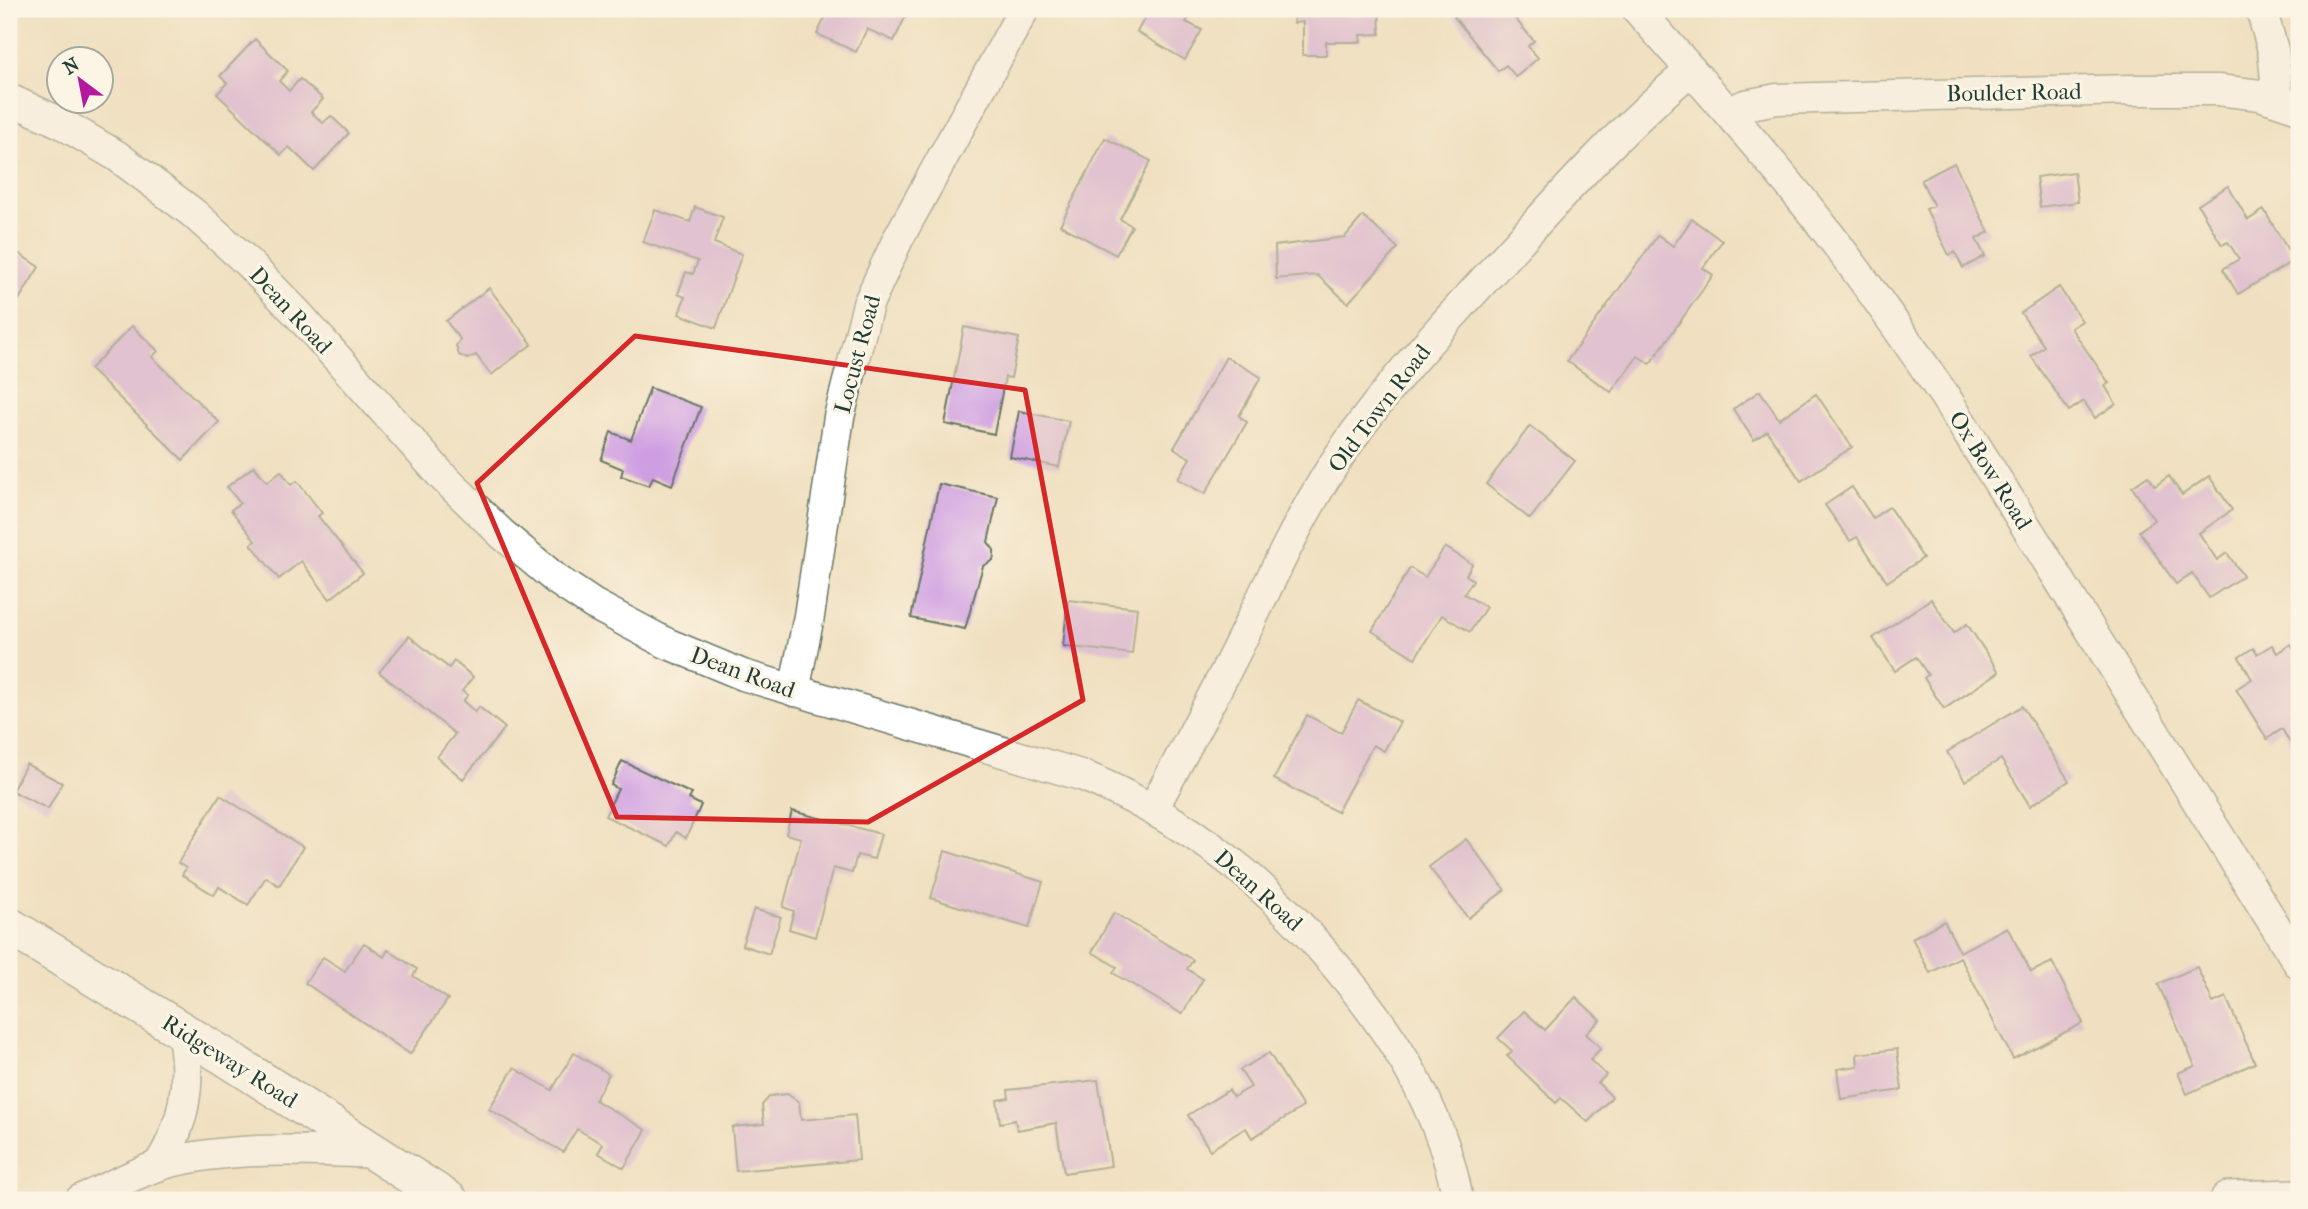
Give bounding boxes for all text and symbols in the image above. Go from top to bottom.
north arrow [46,46,116,116]
text: N [60,53,84,80]
street label: Boulder Road [1946,78,2082,107]
street label: Dean Road [244,261,338,360]
street label: Locust Road [829,291,886,416]
street label: Old Town Road [1323,339,1437,478]
street label: Ox Bow Road [1943,406,2038,535]
street label: Dean Road [687,641,799,704]
street label: Dean Road [1209,844,1309,937]
street label: Ridgeway Road [157,1009,303,1114]

